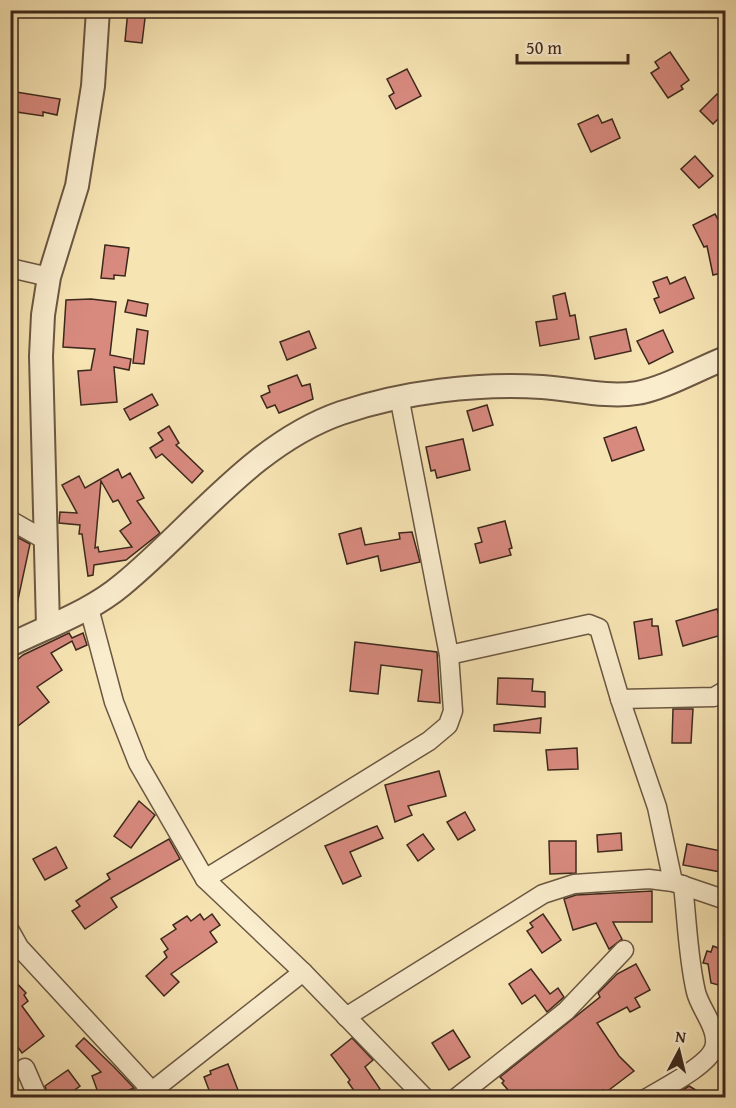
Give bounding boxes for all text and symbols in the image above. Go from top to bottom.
scale bar [517,27,628,65]
text: 50 m [526,34,562,61]
north arrow [649,1021,709,1081]
text: N [674,1024,688,1049]

